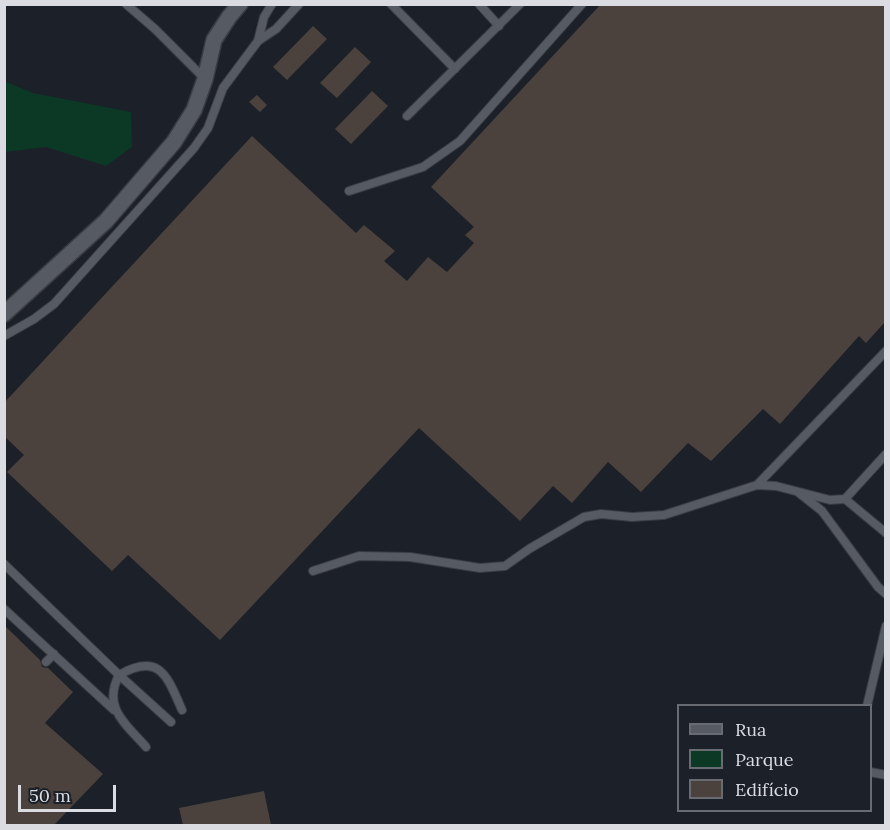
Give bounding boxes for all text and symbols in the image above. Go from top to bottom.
legend [677,704,872,812]
text: Rua [735,718,766,741]
text: Parque [735,748,794,771]
scale bar [21,773,118,811]
text: Edifício [735,778,799,801]
text: 50 m [29,784,71,807]

